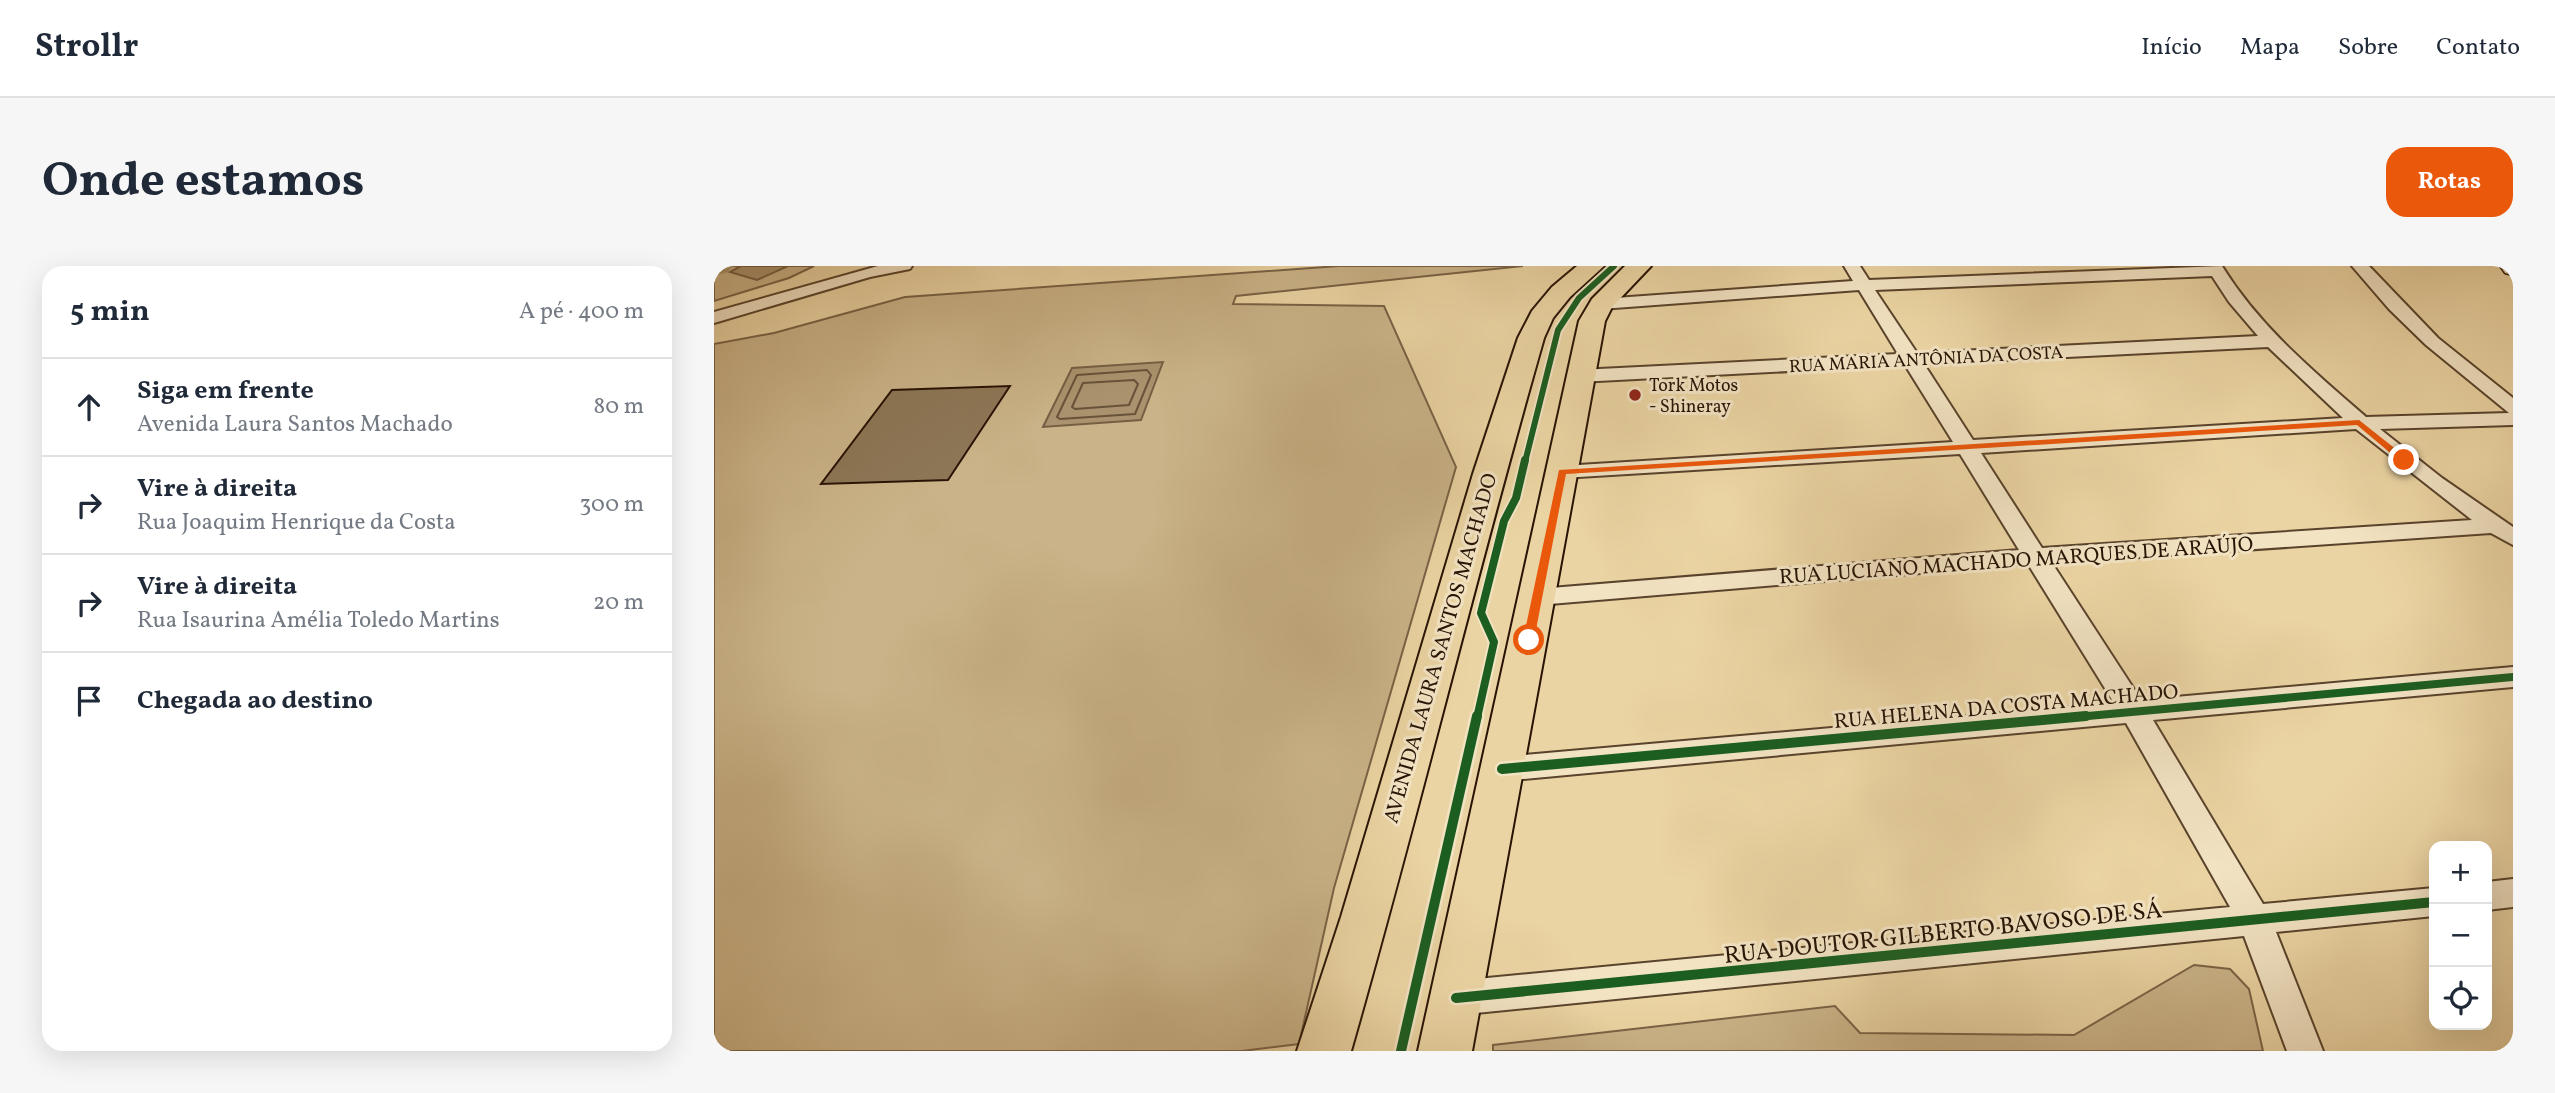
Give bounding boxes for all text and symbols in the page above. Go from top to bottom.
text: Strollr [35,25,138,71]
text: Início [2141,31,2202,65]
text: Mapa [2240,31,2300,65]
text: Sobre [2338,31,2398,65]
text: Contato [2436,31,2520,65]
button: Rotas [2386,147,2513,217]
text: Onde estamos [42,148,364,217]
text: 5 min [70,291,150,333]
text: A pé · 400 m [519,296,644,328]
street label: RUA MARIA ANTÔNIA DA COSTA [1788,341,2064,380]
text: Siga em frente [137,373,314,409]
place label: Tork Motos - Shineray [1649,374,1738,420]
marker: Tork Motos - Shineray [1627,387,1643,403]
icon: ahead [70,388,108,426]
text: 80 m [594,391,644,423]
text: Avenida Laura Santos Machado [137,409,453,441]
route end [2388,444,2419,475]
street label: AVENIDA LAURA SANTOS MACHADO [1377,470,1505,827]
text: Vire à direita [137,471,297,507]
icon: right [70,486,108,524]
text: 300 m [580,489,644,521]
text: Rua Joaquim Henrique da Costa [137,507,456,539]
street label: RUA LUCIANO MACHADO MARQUES DE ARAÚJO [1778,530,2254,593]
text: Vire à direita [137,569,297,605]
icon: right [70,584,108,622]
text: 20 m [593,587,644,619]
text: Rua Isaurina Amélia Toledo Martins [137,605,500,637]
route start [1513,624,1544,655]
street label: RUA HELENA DA COSTA MACHADO [1833,678,2180,737]
icon: arrive [70,682,108,720]
text: Chegada ao destino [137,683,373,719]
map controls [2429,841,2492,1030]
button: + [2429,841,2492,904]
street label: RUA DOUTOR GILBERTO BAVOSO DE SÁ [1722,894,2164,974]
button: − [2429,904,2492,967]
button: locate [2429,967,2492,1030]

